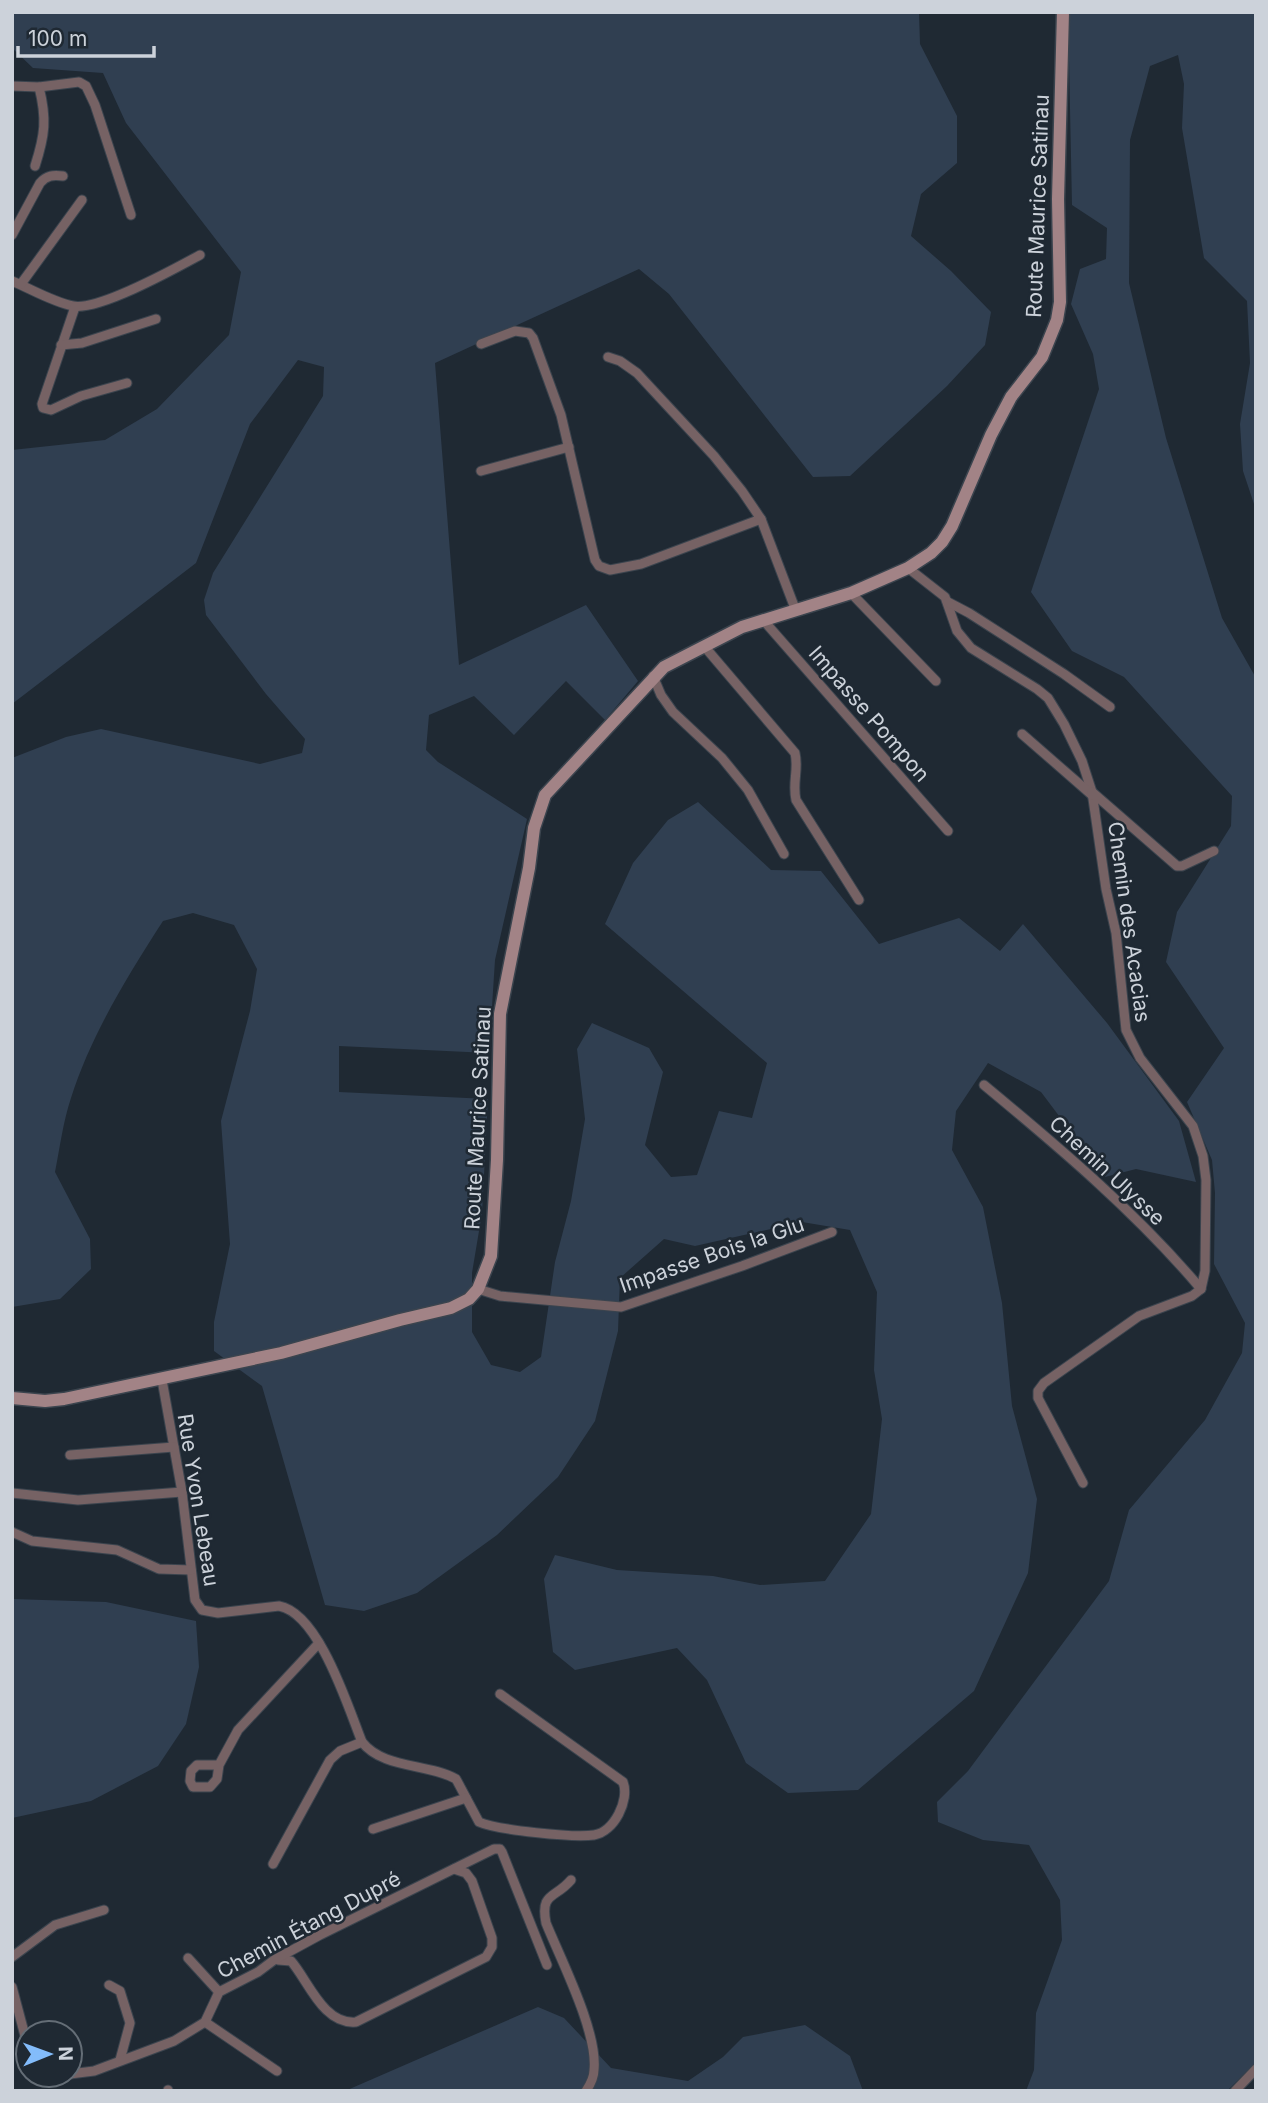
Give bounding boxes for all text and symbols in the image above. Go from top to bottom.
scale bar [18,14,154,58]
text: 100 m [28,26,87,51]
street label: Route Maurice Satinau [1021,94,1054,318]
street label: Impasse Pompon [804,641,935,787]
street label: Chemin des Acacias [1103,820,1156,1024]
street label: Route Maurice Satinau [459,1006,496,1230]
street label: Chemin Ulysse [1044,1111,1170,1231]
street label: Impasse Bois la Glu [616,1211,807,1298]
street label: Rue Yvon Lebeau [173,1412,224,1588]
street label: Chemin Étang Dupré [212,1865,405,1984]
north arrow [14,2019,84,2089]
text: N [54,2046,77,2061]

